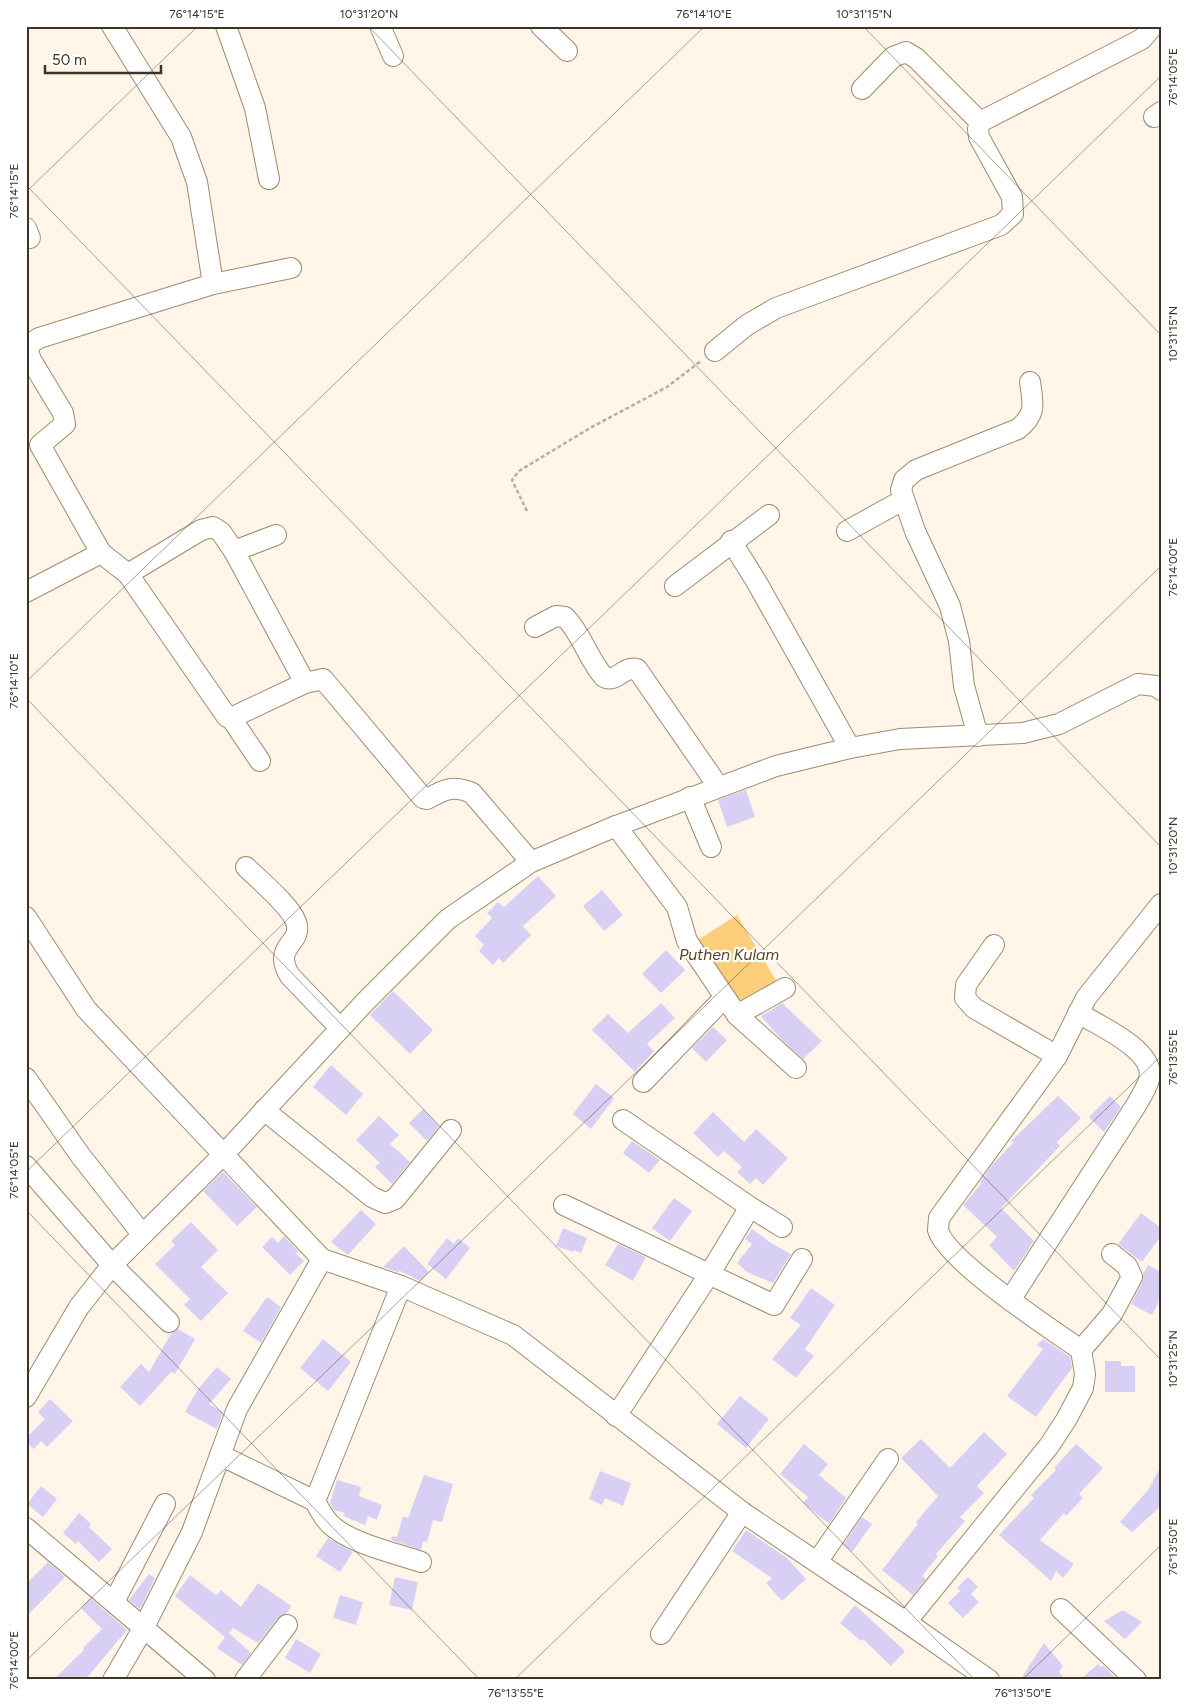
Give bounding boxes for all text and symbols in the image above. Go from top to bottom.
text: 76°14'15"E [169,7,225,21]
text: 10°31'20"N [340,7,398,21]
text: 76°14'10"E [676,7,732,21]
text: 10°31'15"N [836,7,892,21]
scale bar [45,42,161,74]
text: 76°14'05"E [1166,48,1180,106]
text: 50 m [52,51,87,69]
text: 76°14'15"E [7,163,21,219]
text: 10°31'15"N [1166,306,1180,362]
text: 76°14'00"E [1166,538,1180,596]
text: 76°14'10"E [7,653,21,709]
text: 10°31'20"N [1166,817,1180,875]
water label: Puthen Kulam [679,945,779,964]
text: 76°13'55"E [1166,1029,1180,1085]
text: 76°14'05"E [7,1141,21,1199]
text: 10°31'25"N [1166,1330,1180,1388]
text: 76°13'50"E [1166,1518,1180,1576]
text: 76°14'00"E [7,1631,21,1689]
text: 76°13'55"E [488,1686,544,1700]
text: 76°13'50"E [994,1686,1052,1700]

